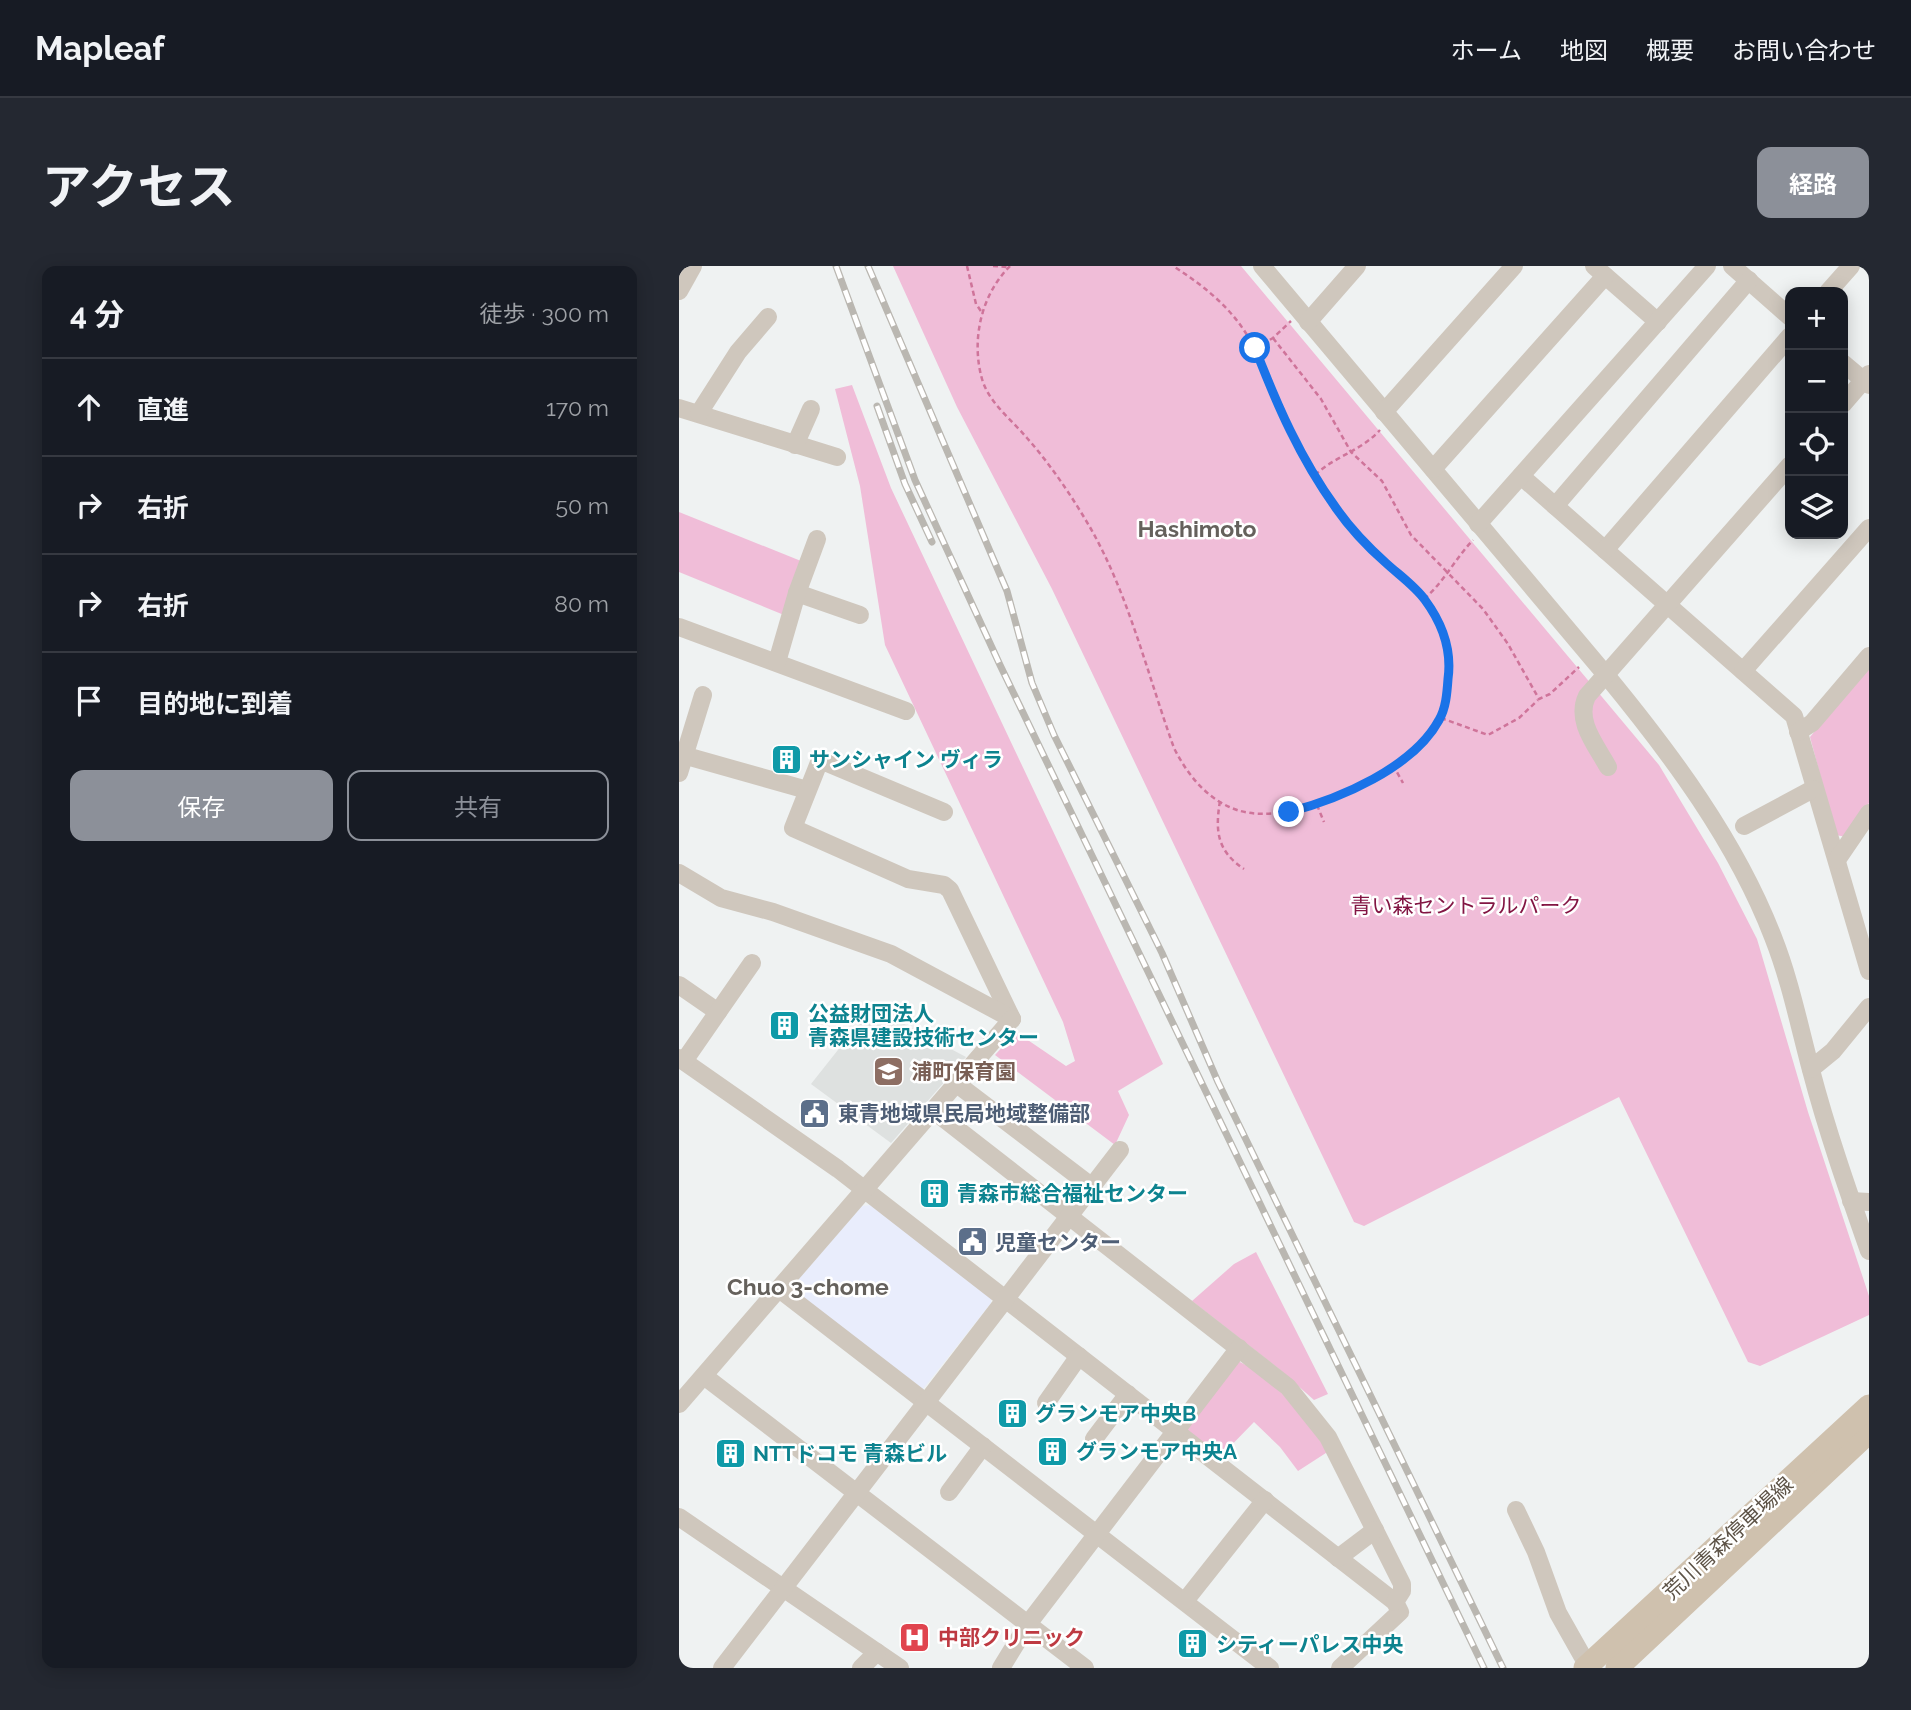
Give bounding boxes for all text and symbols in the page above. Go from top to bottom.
text: Mapleaf [35,29,165,68]
text: ホーム [1451,36,1522,65]
text: 地図 [1560,36,1608,65]
text: 概要 [1646,36,1694,65]
text: お問い合わせ [1732,36,1876,65]
button: 経路 [1757,147,1869,218]
text: アクセス [42,158,236,215]
map controls [1785,287,1848,539]
button: + [1785,287,1848,350]
text: 4 分 [70,297,124,332]
text: 徒歩 · 300 m [479,300,609,327]
route start [1239,332,1270,363]
button: − [1785,350,1848,413]
icon: ahead [70,388,108,426]
text: 170 m [546,394,609,421]
text: 直進 [137,395,189,425]
button: locate [1785,413,1848,476]
button: layers [1785,476,1848,539]
icon: right [70,486,108,524]
text: 50 m [555,492,609,519]
text: 右折 [137,493,189,523]
district label: Hashimoto [1137,515,1257,542]
icon: right [70,584,108,622]
text: 80 m [554,590,609,617]
text: 右折 [137,591,189,621]
icon: arrive [70,682,108,720]
text: 目的地に到着 [137,689,293,719]
building icon: サンシャイン ヴィラ [769,742,803,776]
place label: サンシャイン ヴィラ [809,747,1003,772]
button: 保存 [70,770,333,841]
button: 共有 [347,770,609,841]
route end [1273,796,1304,827]
park label: 青い森セントラルパーク [1351,893,1582,918]
place label: 公益財団法人 青森県建設技術センター [808,1001,1039,1050]
building icon: 公益財団法人 青森県建設技術センター [768,1008,802,1042]
school or university icon: 浦町保育園 [871,1054,905,1088]
place label: 浦町保育園 [911,1059,1016,1084]
public building icon: 東青地域県民局地域整備部 [798,1096,832,1130]
place label: 東青地域県民局地域整備部 [838,1101,1090,1126]
building icon: 青森市総合福祉センター [917,1176,951,1210]
place label: 青森市総合福祉センター [957,1181,1188,1206]
public building icon: 児童センター [955,1225,989,1259]
place label: 児童センター [995,1230,1121,1255]
district label: Chuo 3-chome [727,1273,889,1300]
building icon: グランモア中央B [995,1396,1029,1430]
place label: グランモア中央B [1035,1401,1196,1426]
building icon: グランモア中央A [1036,1434,1070,1468]
building icon: NTTドコモ 青森ビル [713,1436,747,1470]
place label: グランモア中央A [1076,1439,1238,1464]
place label: NTTドコモ 青森ビル [753,1441,947,1466]
street label: 荒川青森停車場線 [1658,1472,1798,1604]
hospital icon: 中部クリニック [898,1620,932,1654]
place label: 中部クリニック [938,1625,1085,1650]
building icon: シティーパレス中央 [1176,1627,1210,1661]
place label: シティーパレス中央 [1216,1632,1404,1657]

